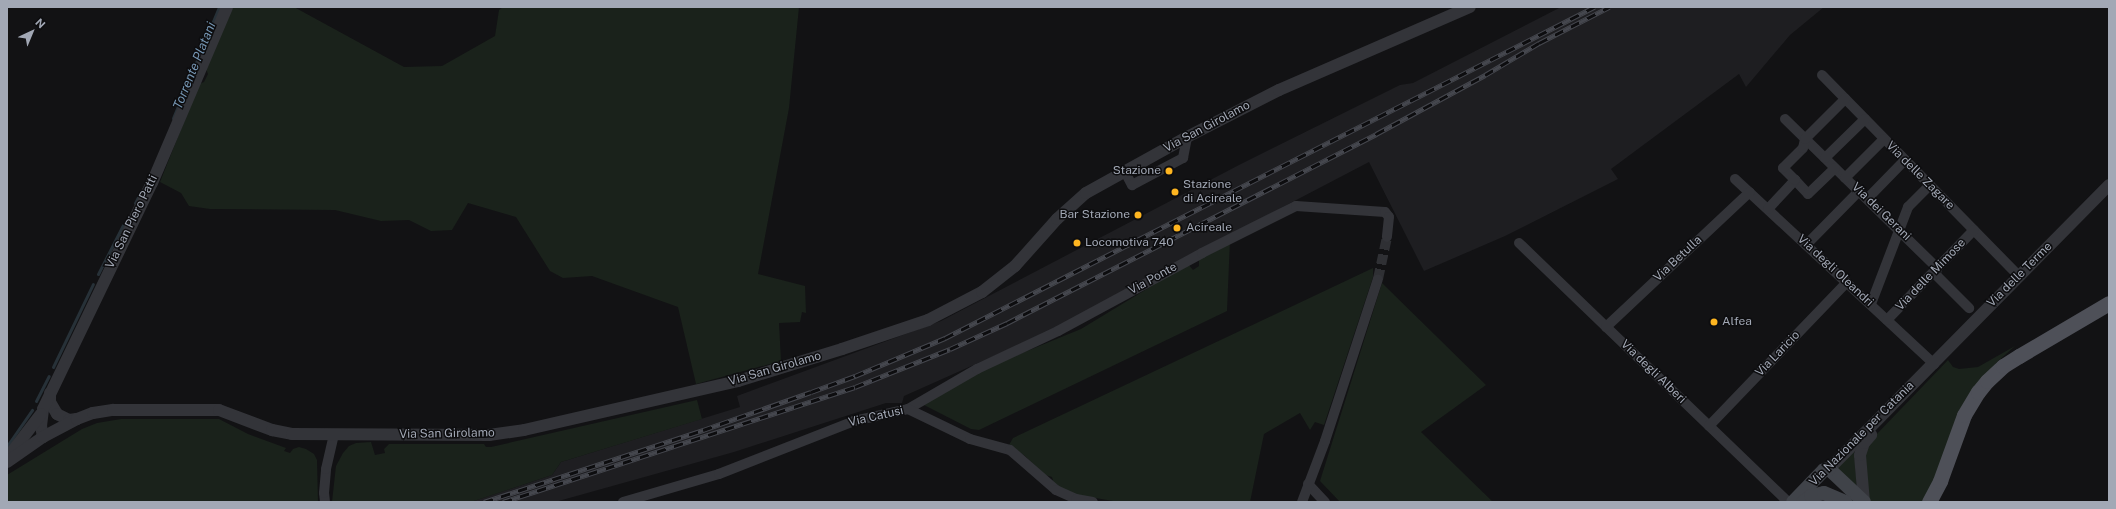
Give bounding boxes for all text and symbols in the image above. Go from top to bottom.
north arrow [12,12,52,52]
text: N [33,16,48,31]
water label: Torrente Platani [170,20,220,112]
street label: Via San Girolamo [1161,98,1253,156]
street label: Via delle Zagare [1883,139,1957,213]
place label: Stazione [1113,164,1161,178]
marker: Stazione [1164,166,1174,176]
street label: Via San Piero Patti [103,173,161,271]
place label: Stazione di Acireale [1183,178,1242,206]
street label: Via dei Gerani [1848,180,1914,244]
marker: Stazione di Acireale [1170,187,1180,197]
place label: Bar Stazione [1059,208,1130,222]
marker: Bar Stazione [1133,210,1143,220]
place label: Acireale [1186,221,1232,235]
marker: Acireale [1171,222,1183,234]
street label: Via degli Oleandri [1794,232,1876,310]
street label: Via Betulla [1651,233,1705,285]
place label: Locomotiva 740 [1085,236,1174,250]
street label: Via delle Mimose [1893,236,1969,314]
marker: Locomotiva 740 [1072,238,1082,248]
street label: Via delle Terme [1984,239,2056,311]
street label: Via Ponte [1126,260,1180,298]
place label: Alfea [1722,315,1752,329]
marker: Alfea [1709,317,1719,327]
street label: Via Laricio [1753,328,1803,380]
street label: Via degli Alberi [1617,337,1689,407]
street label: Via San Girolamo [727,349,823,389]
street label: Via Nazionale per Catania [1807,379,1917,489]
street label: Via Catusi [847,404,905,430]
street label: Via San Girolamo [399,426,495,442]

